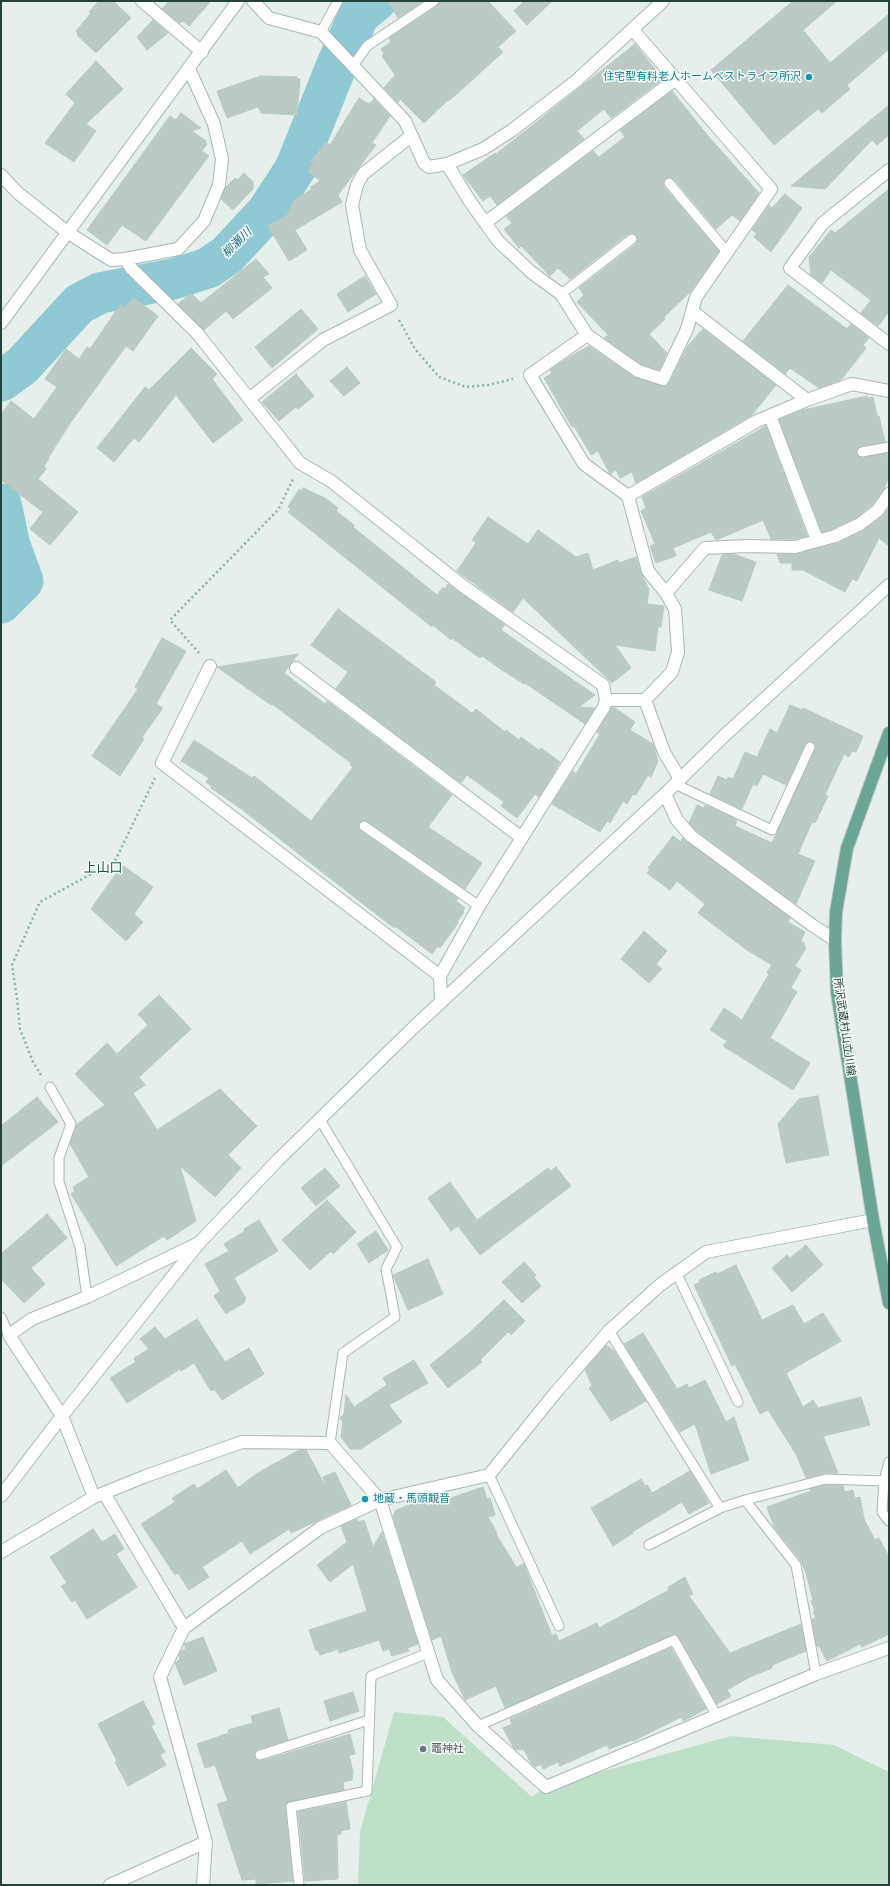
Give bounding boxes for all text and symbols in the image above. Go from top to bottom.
place label: 住宅型有料老人ホームベストライフ所沢 [603,70,801,84]
marker: 住宅型有料老人ホームベストライフ所沢 [804,72,814,82]
water label: 柳瀬川 [219,225,255,261]
district label: 上山口 [84,860,122,876]
street label: 所沢武蔵村山立川線 [831,977,857,1077]
place label: 地蔵・馬頭観音 [373,1492,450,1506]
marker: 地蔵・馬頭観音 [360,1494,370,1504]
place label: 竈神社 [431,1742,464,1756]
marker: 竈神社 [418,1744,428,1754]

